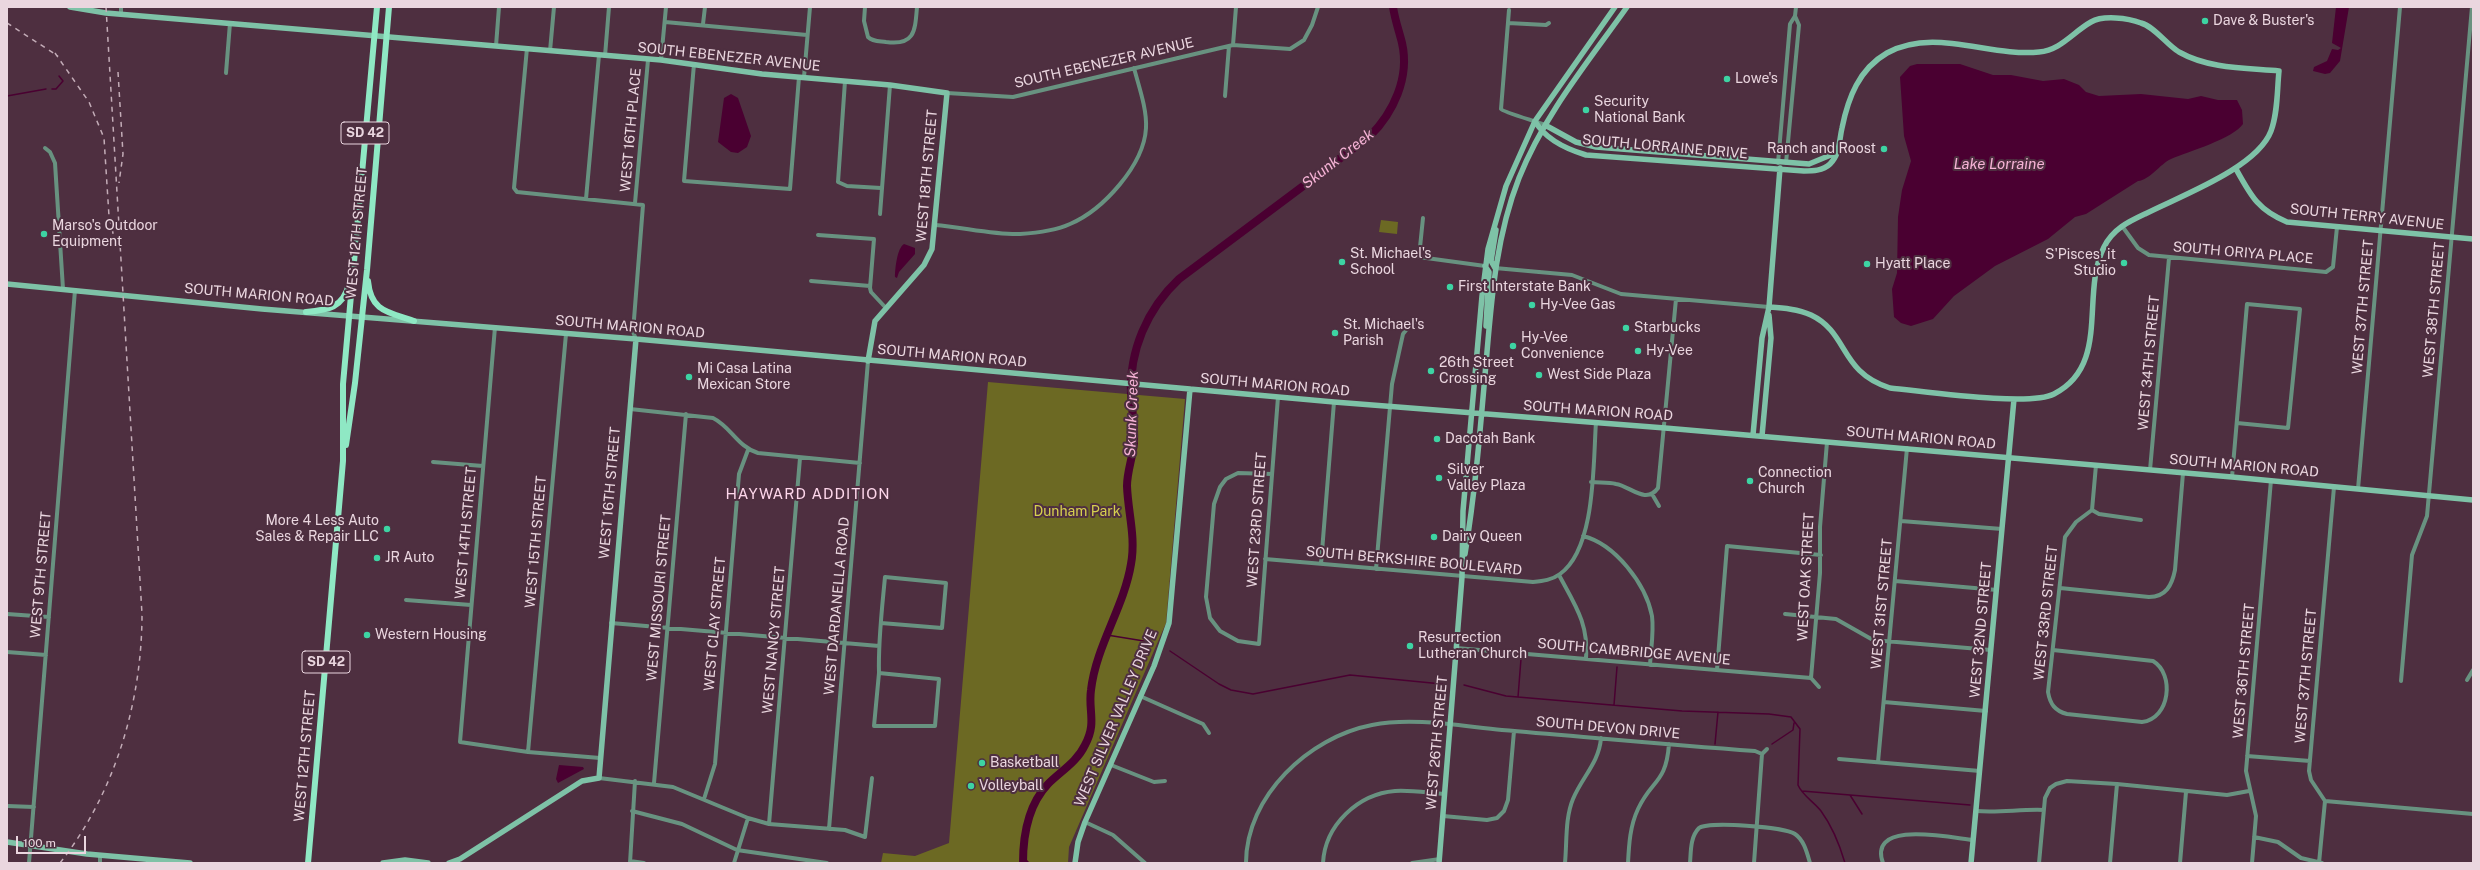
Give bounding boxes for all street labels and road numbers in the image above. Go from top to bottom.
street label: SOUTH EBENEZER AVENUE [1013,34,1195,92]
street label: SOUTH EBENEZER AVENUE [637,39,821,75]
street label: WEST 16TH PLACE [617,67,645,193]
street label: WEST 18TH STREET [913,109,941,243]
road number: SD 42 [341,122,389,144]
street label: SOUTH LORRAINE DRIVE [1581,131,1749,163]
street label: WEST 12TH STREET [343,166,371,300]
street label: SOUTH TERRY AVENUE [2289,201,2445,233]
street label: SOUTH ORIYA PLACE [2172,238,2314,268]
street label: WEST 37TH STREET [2349,239,2377,375]
street label: WEST 38TH STREET [2420,241,2448,379]
street label: SOUTH MARION ROAD [183,280,335,310]
street label: WEST 34TH STREET [2135,295,2163,431]
street label: SOUTH MARION ROAD [554,312,706,342]
street label: SOUTH MARION ROAD [876,341,1028,371]
street label: SOUTH MARION ROAD [1199,370,1351,400]
street label: SOUTH MARION ROAD [1522,397,1674,425]
street label: SOUTH MARION ROAD [1845,423,1997,453]
street label: WEST 16TH STREET [596,426,624,560]
street label: SOUTH MARION ROAD [2168,451,2320,481]
street label: WEST 23RD STREET [1244,452,1270,588]
street label: WEST 14TH STREET [452,466,480,600]
street label: WEST 15TH STREET [522,475,550,609]
street label: WEST 9TH STREET [27,511,55,639]
street label: WEST OAK STREET [1794,512,1818,642]
street label: WEST MISSOURI STREET [643,514,675,682]
street label: WEST DARDANELLA ROAD [821,516,853,696]
street label: WEST 31ST STREET [1868,538,1896,670]
street label: SOUTH BERKSHIRE BOULEVARD [1305,543,1523,579]
street label: WEST 33RD STREET [2031,544,2061,682]
street label: WEST CLAY STREET [701,556,729,692]
street label: WEST 32ND STREET [1967,561,1995,699]
street label: WEST NANCY STREET [759,565,789,715]
street label: WEST 36TH STREET [2230,603,2258,739]
street label: WEST 37TH STREET [2292,608,2320,744]
street label: WEST SILVER VALLEY DRIVE [1071,627,1161,809]
street label: SOUTH CAMBRIDGE AVENUE [1537,635,1731,669]
road number: SD 42 [302,651,350,673]
street label: WEST 26TH STREET [1423,675,1451,811]
street label: WEST 12TH STREET [291,689,319,823]
street label: SOUTH DEVON DRIVE [1535,713,1681,743]

